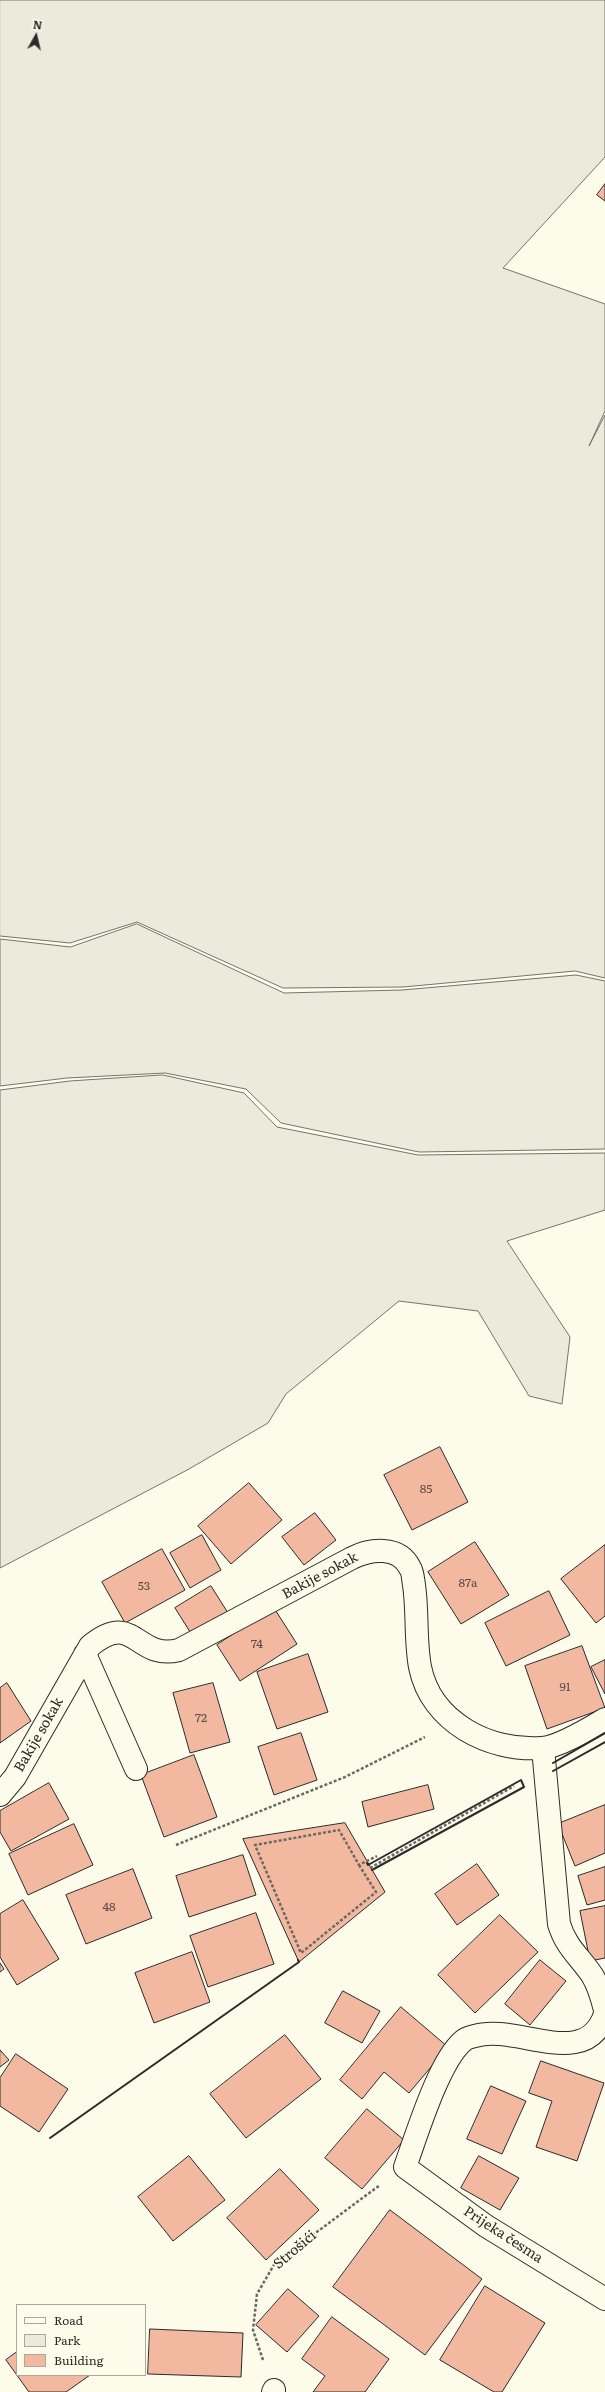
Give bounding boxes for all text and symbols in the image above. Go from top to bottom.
north arrow [16,16,56,56]
text: N [32,16,43,33]
house number: 85 [420,1482,432,1496]
street label: Bakije sokak [279,1549,361,1603]
house number: 87a [458,1576,478,1590]
house number: 53 [138,1579,150,1593]
house number: 74 [251,1637,263,1651]
house number: 91 [559,1680,571,1694]
street label: Bakije sokak [11,1695,67,1775]
house number: 72 [195,1711,207,1725]
house number: 48 [102,1900,116,1914]
street label: Prijeka česma [460,2203,546,2267]
street label: Strošići [270,2227,320,2273]
legend [16,2304,146,2376]
text: Road [54,2311,83,2329]
text: Park [54,2331,80,2349]
text: Building [54,2351,103,2369]

